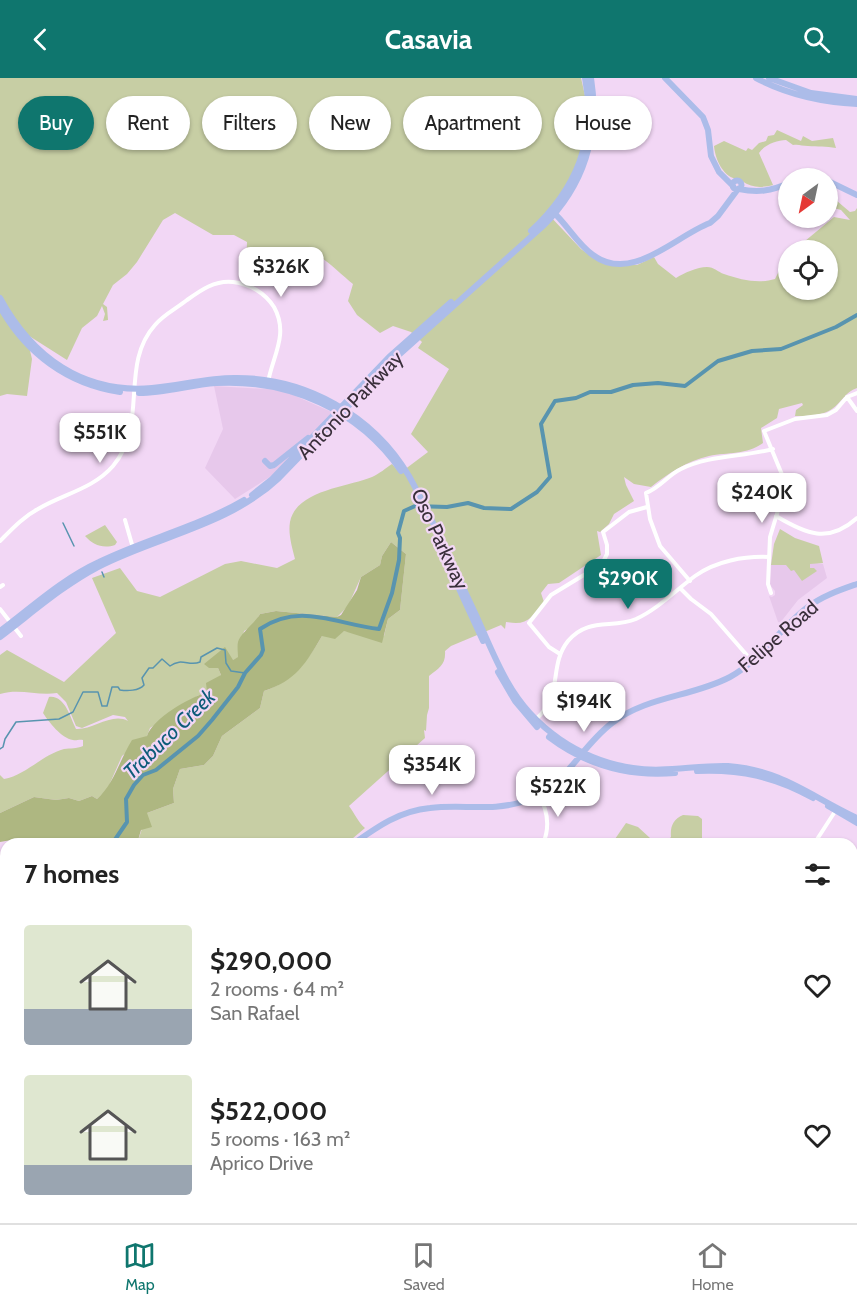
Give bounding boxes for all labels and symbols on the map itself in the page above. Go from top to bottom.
north arrow [778,168,838,228]
pin: $326K [239,247,323,298]
street label: Antonio Parkway [292,346,408,464]
pin: $551K [58,413,142,464]
pin: $240K [720,473,804,524]
street label: Oso Parkway [406,485,474,593]
pin: $290K [586,559,670,610]
street label: Felipe Road [733,595,823,677]
pin: $194K [542,682,626,733]
water label: Trabuco Creek [118,683,221,784]
pin: $354K [390,745,474,796]
pin: $522K [516,767,600,818]

